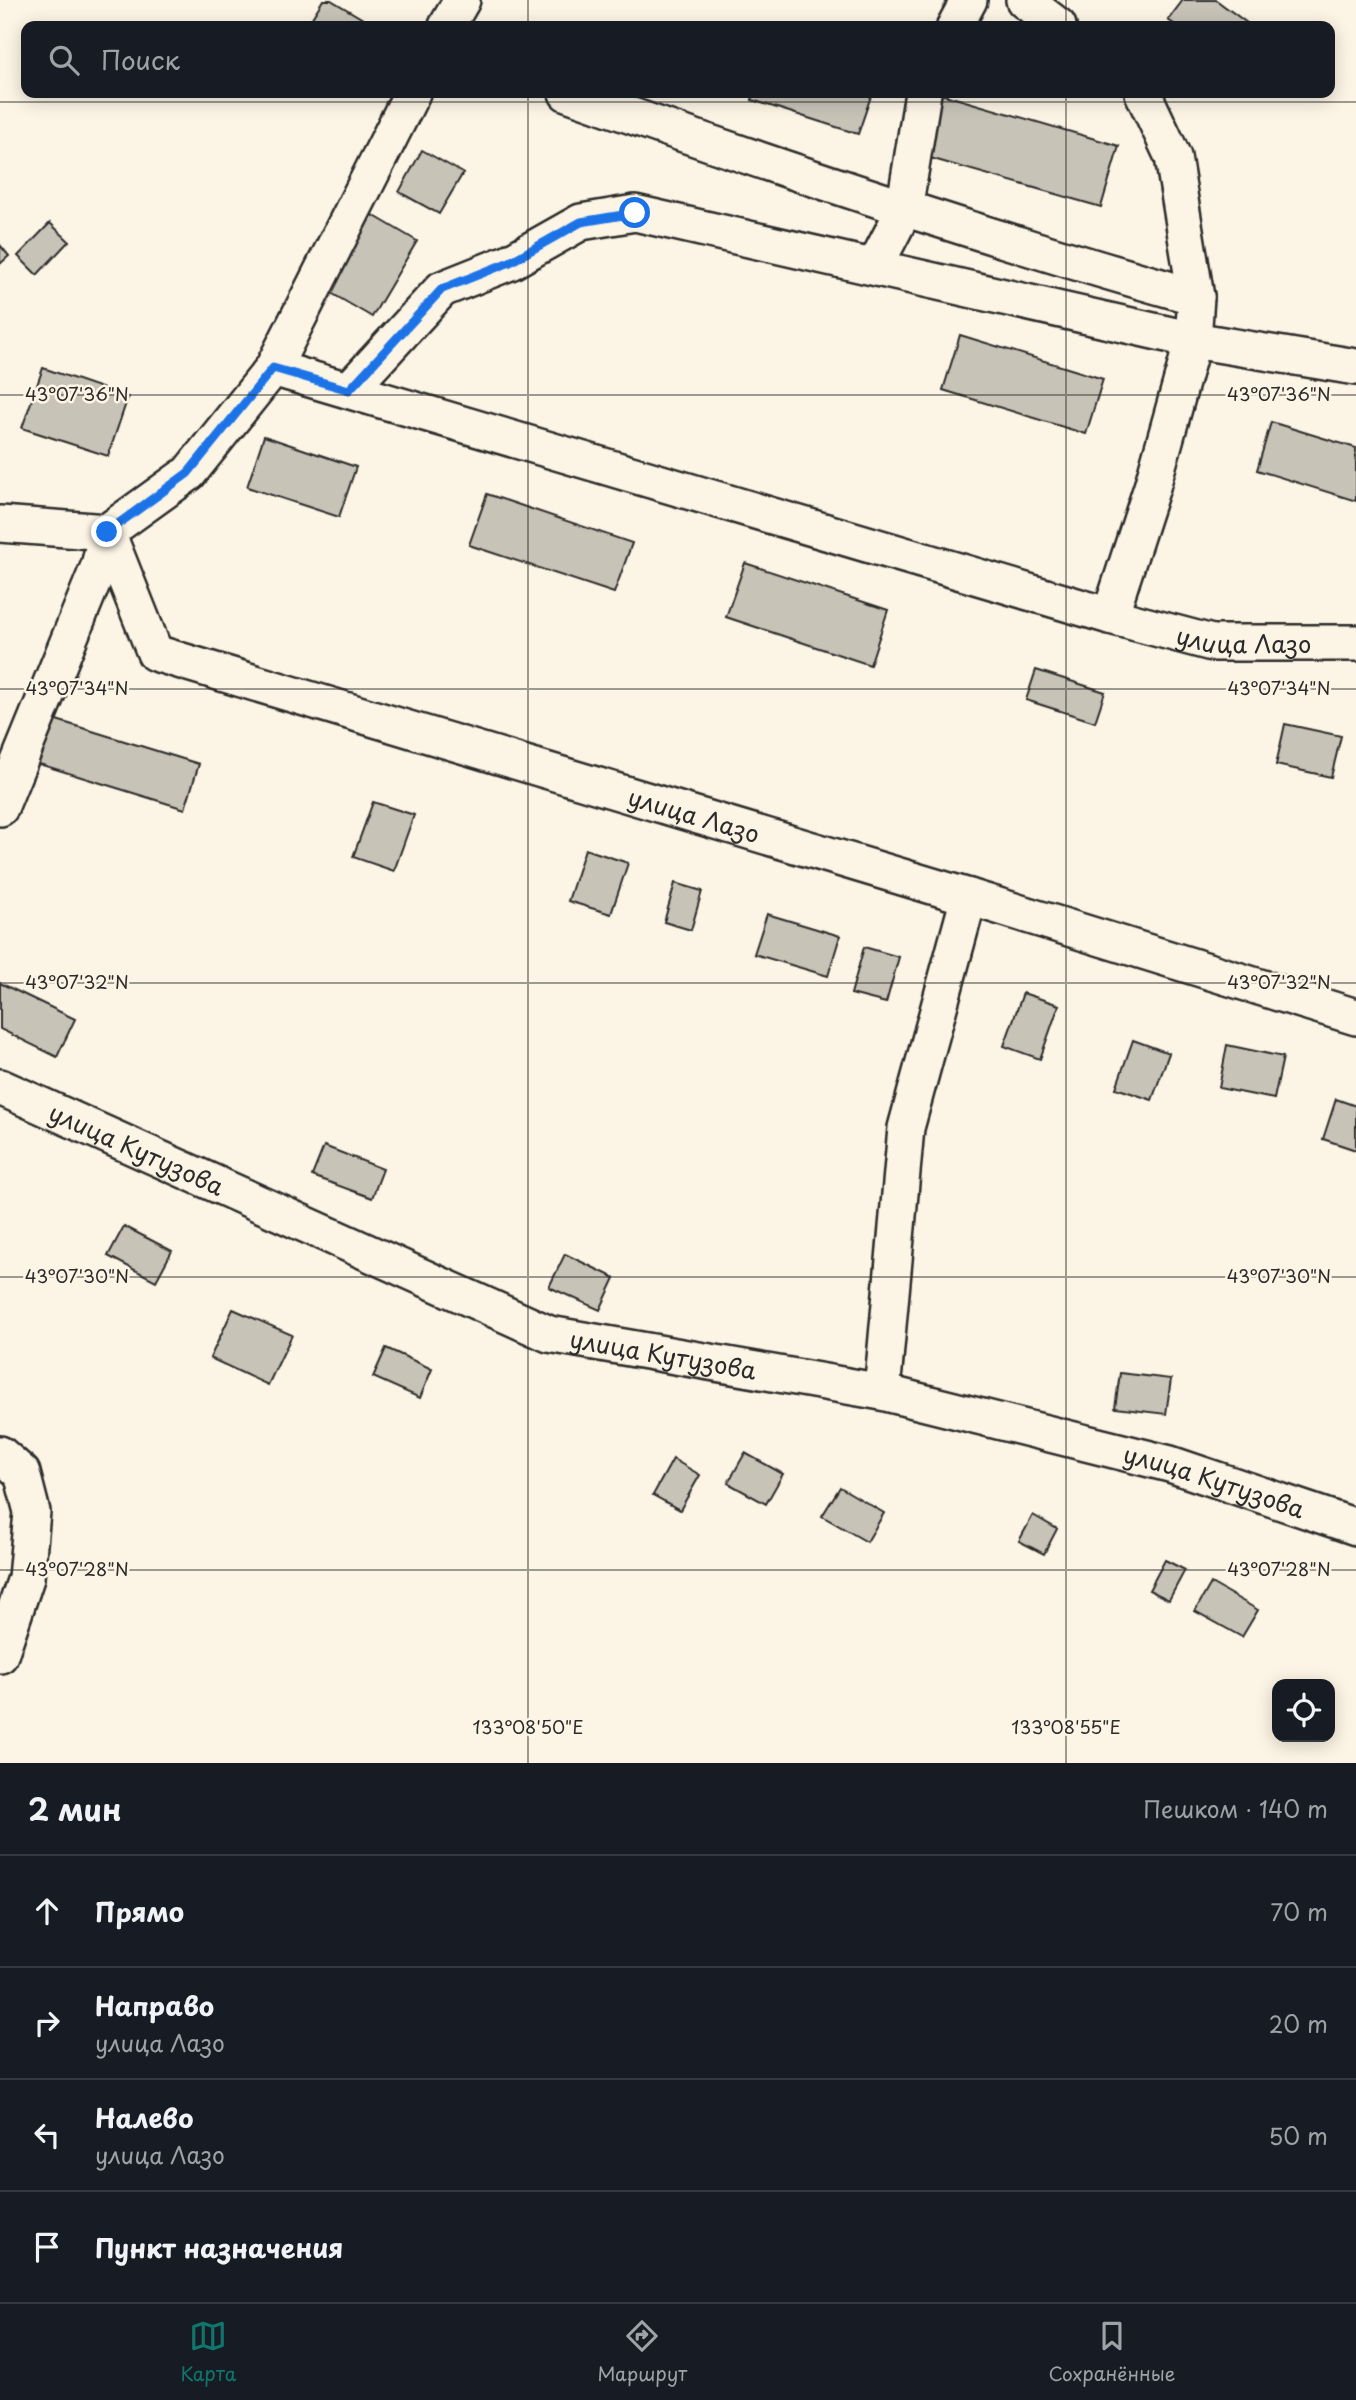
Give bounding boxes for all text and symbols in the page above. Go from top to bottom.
search box [21,21,1335,98]
text: Поиск [101,40,180,79]
icon: search [45,41,83,79]
route start [619,197,650,228]
text: 43°07'36"N [25,380,129,407]
text: 43°07'36"N [1227,380,1331,407]
route end [91,516,122,547]
street label: улица Лазо [1172,616,1311,662]
text: 43°07'34"N [25,674,129,701]
text: 43°07'34"N [1227,674,1331,701]
street label: улица Лазо [624,778,764,851]
text: 43°07'32"N [25,968,129,995]
text: 43°07'32"N [1227,968,1331,995]
street label: улица Кутузова [43,1093,230,1204]
text: 43°07'30"N [25,1262,129,1289]
text: 43°07'30"N [1227,1262,1331,1289]
street label: улица Кутузова [567,1320,759,1388]
street label: улица Кутузова [1120,1435,1310,1526]
text: 43°07'28"N [25,1555,129,1582]
text: 43°07'28"N [1227,1555,1331,1582]
map controls [1272,1679,1335,1742]
button: locate [1272,1679,1335,1742]
text: 133°08'50"E [472,1713,584,1740]
text: 133°08'55"E [1011,1713,1121,1740]
text: 2 мин [28,1786,122,1831]
text: Пешком · 140 m [1143,1791,1328,1826]
icon: ahead [28,1892,66,1930]
text: Прямо [95,1892,184,1931]
text: 70 m [1270,1894,1328,1929]
text: Направо [95,1986,214,2025]
icon: right [28,2004,66,2042]
text: 20 m [1269,2006,1328,2041]
text: улица Лазо [95,2025,225,2060]
text: Налево [95,2098,193,2137]
icon: left [28,2116,66,2154]
text: 50 m [1268,2118,1328,2153]
text: улица Лазо [95,2137,225,2172]
icon: arrive [28,2228,66,2266]
text: Пункт назначения [95,2228,343,2267]
tab: Карта [181,2317,236,2387]
tab: Маршрут [597,2317,687,2387]
tab: Сохранённые [1048,2317,1175,2387]

